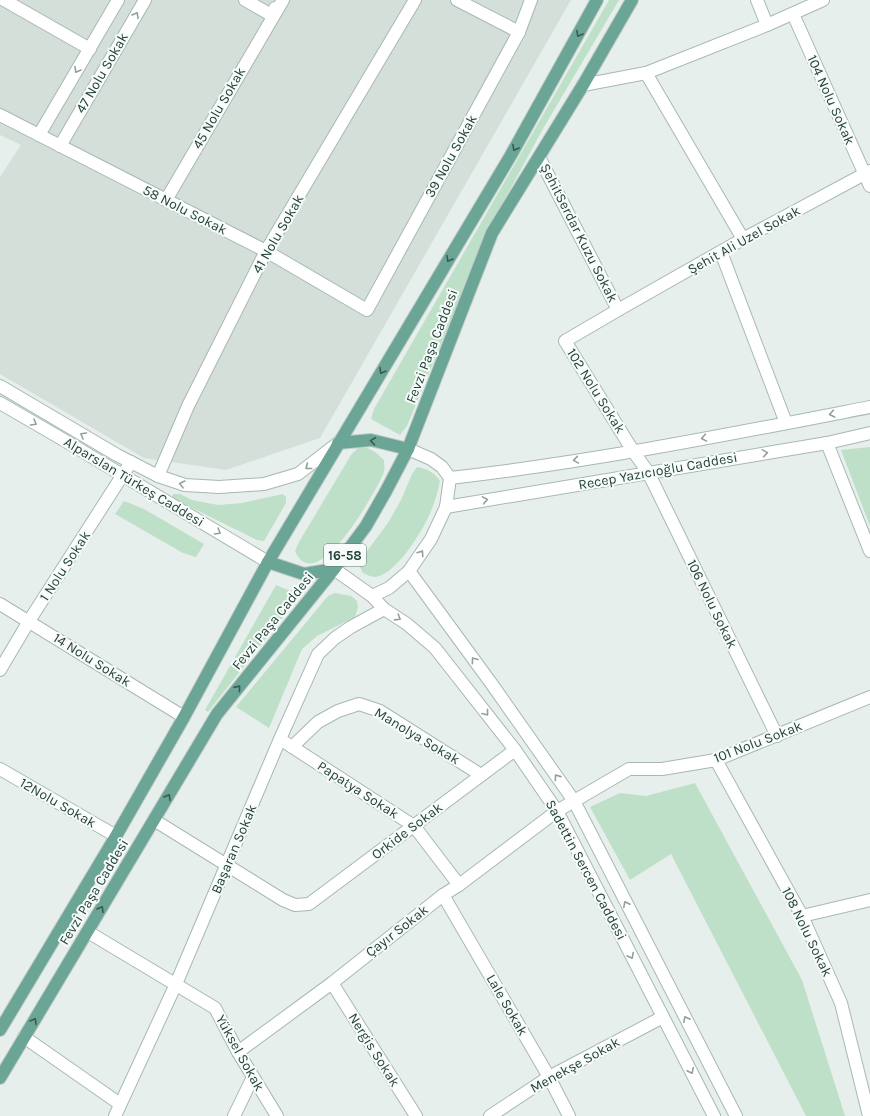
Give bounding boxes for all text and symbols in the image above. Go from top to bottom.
one-way arrow [131,12,139,19]
street label: 47 Nolu Sokak [72,30,132,116]
one-way arrow [576,30,583,37]
street label: 104 Nolu Sokak [804,52,858,148]
street label: 45 Nolu Sokak [189,64,249,152]
one-way arrow [75,66,82,73]
street label: 39 Nolu Sokak [421,111,481,200]
one-way arrow [513,144,520,151]
street label: ŞehitSerdar Kuzu Sokak [537,161,622,305]
street label: 58 Nolu Sokak [140,181,230,239]
street label: 41 Nolu Sokak [249,191,307,276]
street label: Şehit Ali Uzel Sokak [685,202,803,278]
one-way arrow [446,255,453,262]
street label: Fevzi Paşa Caddesi [402,287,462,405]
street label: 102 Nolu Sokak [563,345,629,437]
one-way arrow [379,367,386,374]
one-way arrow [829,410,835,418]
one-way arrow [30,418,37,425]
one-way arrow [80,432,87,439]
street label: Alparslan Türkeş Caddesi [61,433,207,531]
one-way arrow [701,433,707,442]
one-way arrow [370,437,376,446]
street label: Recep Yazıcıoğlu Caddesi [577,449,739,493]
one-way arrow [762,449,768,458]
one-way arrow [573,455,579,464]
one-way arrow [305,462,312,469]
one-way arrow [179,480,185,488]
one-way arrow [482,497,488,505]
street label: 1 Nolu Sokak [36,528,94,604]
one-way arrow [214,528,221,535]
road number: 16-58 [324,544,366,566]
one-way arrow [416,550,424,557]
street label: 106 Nolu Sokak [683,557,741,651]
street label: Fevzi Paşa Caddesi [228,569,318,673]
one-way arrow [394,613,401,621]
street label: 14 Nolu Sokak [50,629,134,691]
one-way arrow [472,657,479,664]
one-way arrow [233,686,240,693]
street label: Manolya Sokak [371,704,463,768]
one-way arrow [481,708,488,715]
street label: 101 Nolu Sokak [711,717,805,767]
street label: Papatya Sokak [314,757,402,823]
street label: 12Nolu Sokak [17,774,99,832]
one-way arrow [555,775,562,782]
one-way arrow [163,794,170,801]
street label: Sadettin Sercen Caddesi [542,797,630,943]
street label: Orkide Sokak [368,799,446,863]
street label: Başaran Sokak [207,802,261,896]
street label: Fevzi Paşa Caddesi [56,836,132,948]
street label: 108 Nolu Sokak [778,884,836,980]
one-way arrow [624,900,631,908]
street label: Çayır Sokak [362,901,432,961]
one-way arrow [97,906,104,913]
one-way arrow [627,952,634,959]
street label: Lale Sokak [483,971,531,1039]
street label: Nergis Sokak [345,1010,404,1090]
street label: Yüksel Sokak [212,1012,268,1094]
one-way arrow [683,1016,691,1023]
one-way arrow [30,1018,37,1025]
street label: Menekşe Sokak [527,1033,623,1097]
one-way arrow [686,1067,694,1075]

